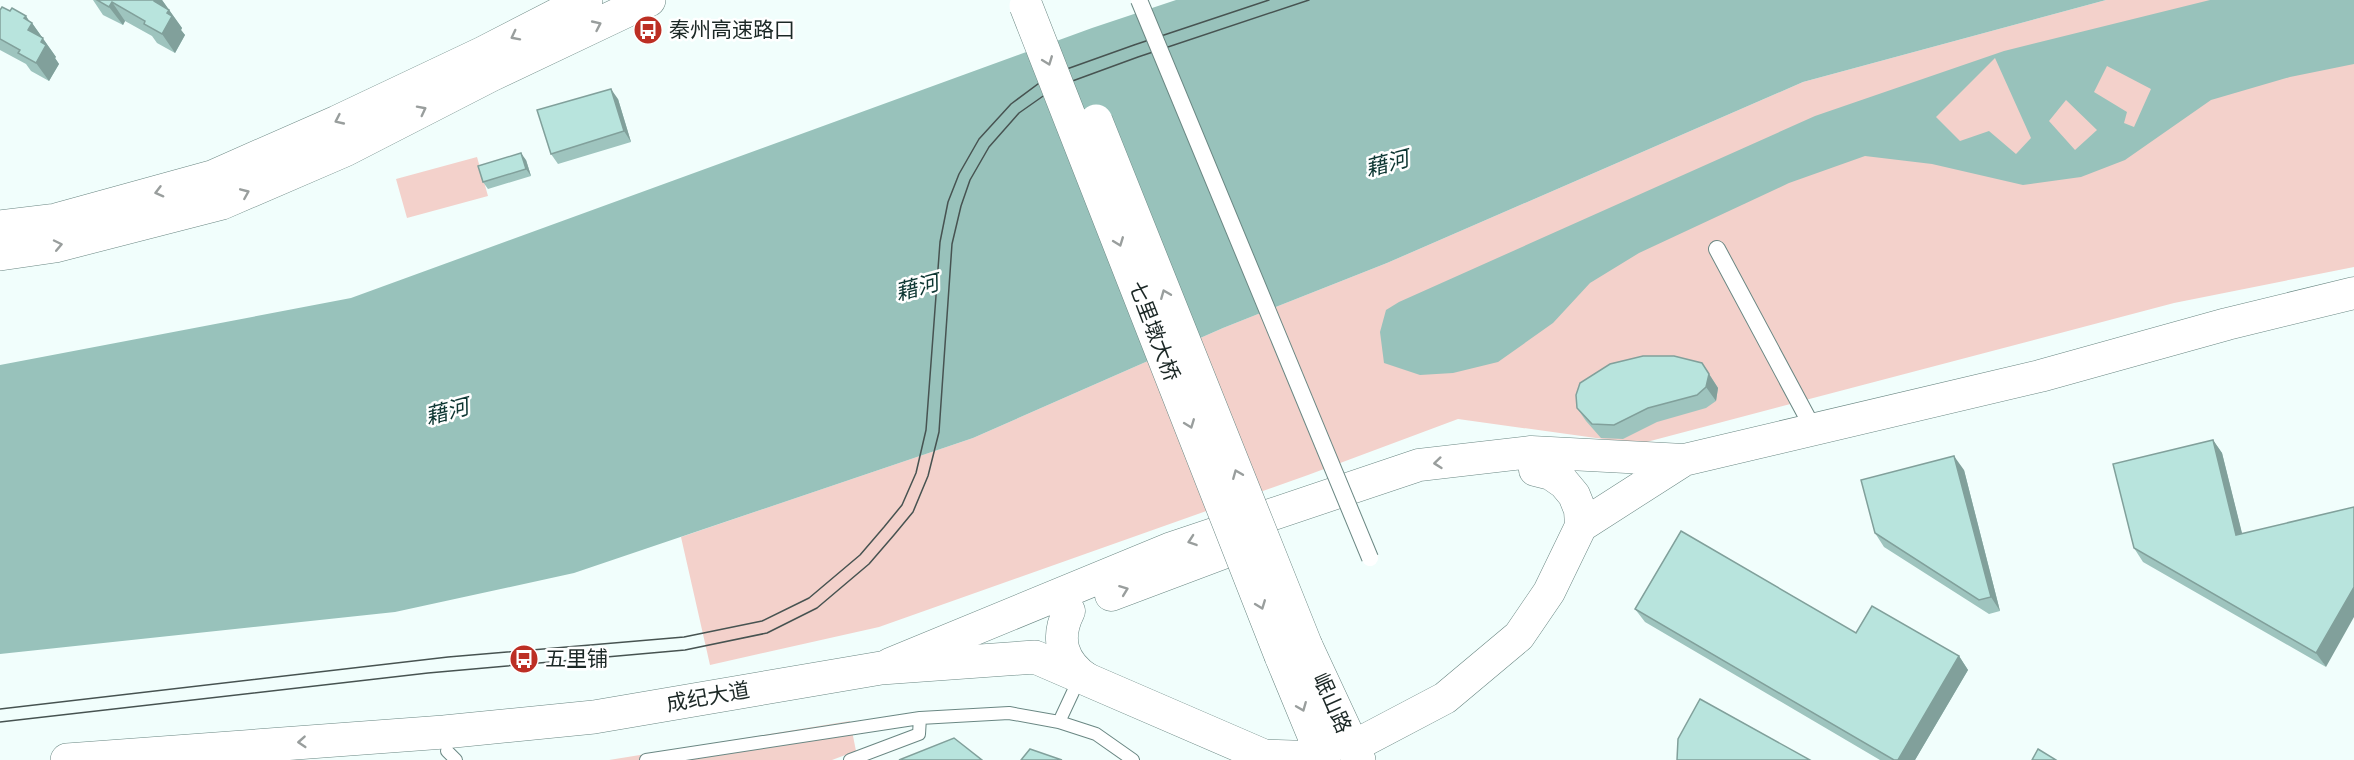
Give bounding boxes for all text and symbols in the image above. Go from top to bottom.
bus stop icon: 秦州高速路口 [632,14,664,46]
place label: 秦州高速路口 [669,17,795,42]
one-way arrow [590,20,601,32]
one-way arrow [511,29,522,40]
one-way arrow [1040,55,1053,65]
one-way arrow [416,106,427,118]
one-way arrow [335,113,346,125]
water label: 藉河 [1362,144,1416,182]
one-way arrow [154,185,164,197]
one-way arrow [239,188,250,200]
one-way arrow [1112,236,1124,247]
one-way arrow [52,239,62,252]
water label: 藉河 [892,268,946,306]
street label: 七里墩大桥 [1124,277,1185,384]
one-way arrow [1160,289,1172,300]
water label: 藉河 [422,392,476,430]
one-way arrow [1183,417,1195,428]
one-way arrow [1433,456,1442,468]
one-way arrow [1232,470,1245,480]
one-way arrow [1187,533,1198,546]
one-way arrow [1117,585,1128,597]
one-way arrow [1254,599,1266,610]
bus stop icon: 五里铺 [508,643,540,675]
place label: 五里铺 [545,646,608,671]
street label: 岷山路 [1308,669,1357,737]
street label: 成纪大道 [664,677,751,716]
one-way arrow [1295,701,1307,712]
one-way arrow [298,735,307,748]

